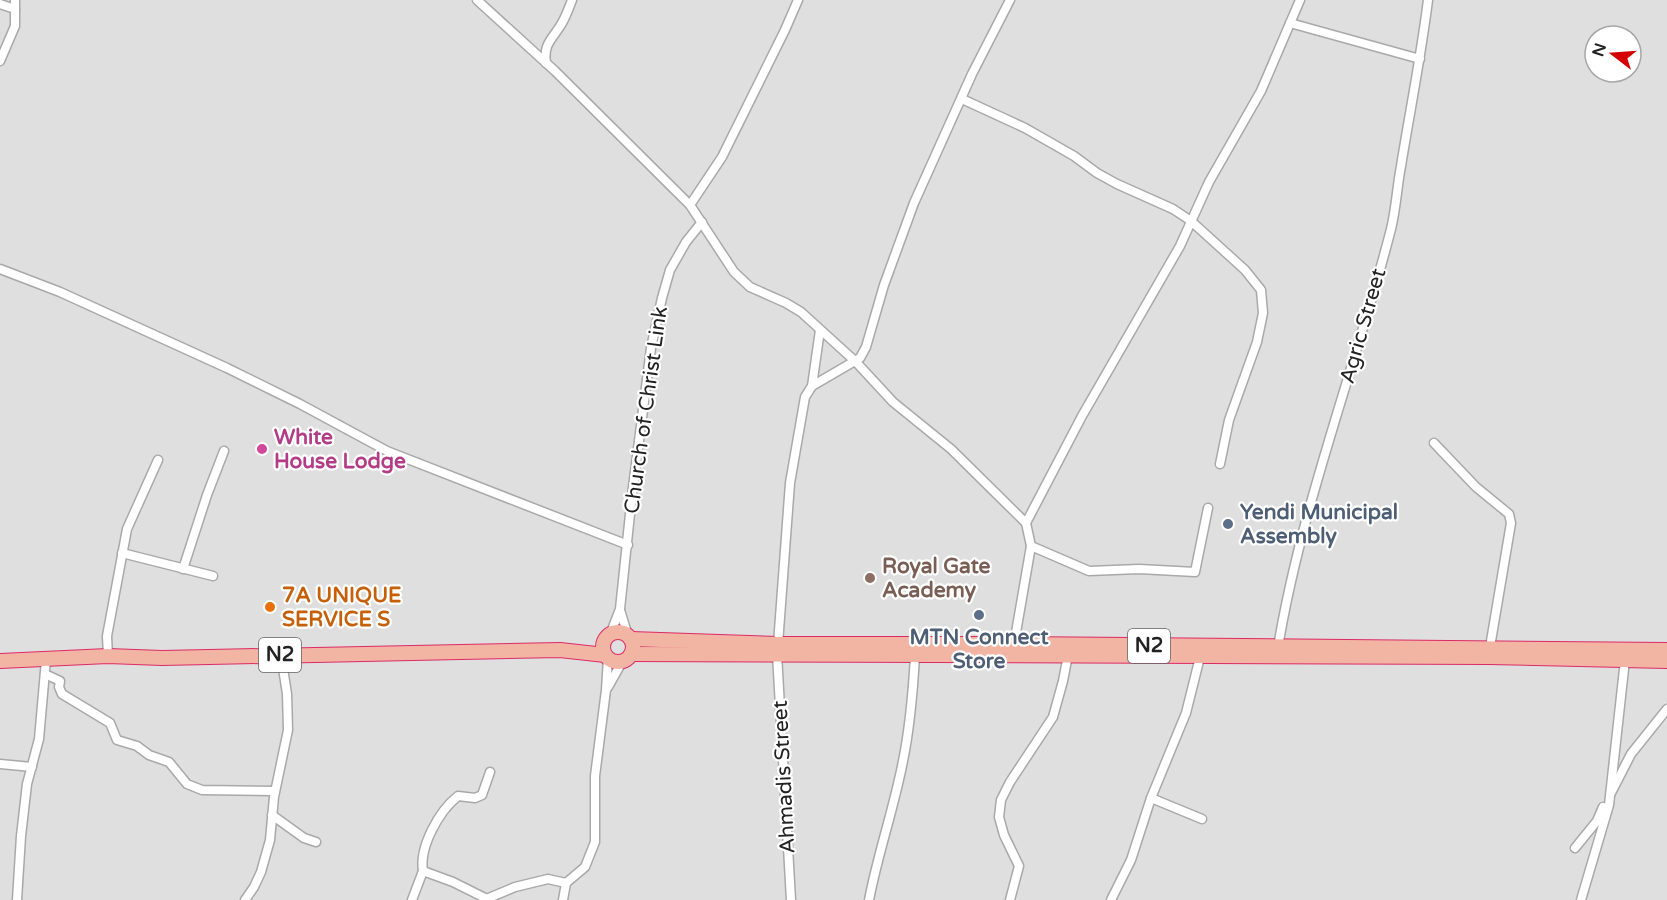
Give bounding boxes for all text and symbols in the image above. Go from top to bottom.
north arrow [1583,24,1643,84]
text: N [1588,41,1611,59]
street label: Agric Street [1335,266,1391,386]
street label: Church of Christ Link [619,305,673,515]
place label: White House Lodge [274,425,406,474]
marker: White House Lodge [255,442,269,456]
place label: Yendi Municipal Assembly [1240,500,1398,549]
marker: Yendi Municipal Assembly [1221,517,1235,531]
place label: Royal Gate Academy [882,554,991,603]
marker: Royal Gate Academy [863,571,877,585]
place label: 7A UNIQUE SERVICE S [282,583,401,632]
marker: 7A UNIQUE SERVICE S [263,600,277,614]
marker: MTN Connect Store [972,608,986,622]
place label: MTN Connect Store [909,625,1049,674]
road number: N2 [1128,629,1170,663]
road number: N2 [259,638,301,672]
street label: Ahmadis Street [768,700,800,854]

